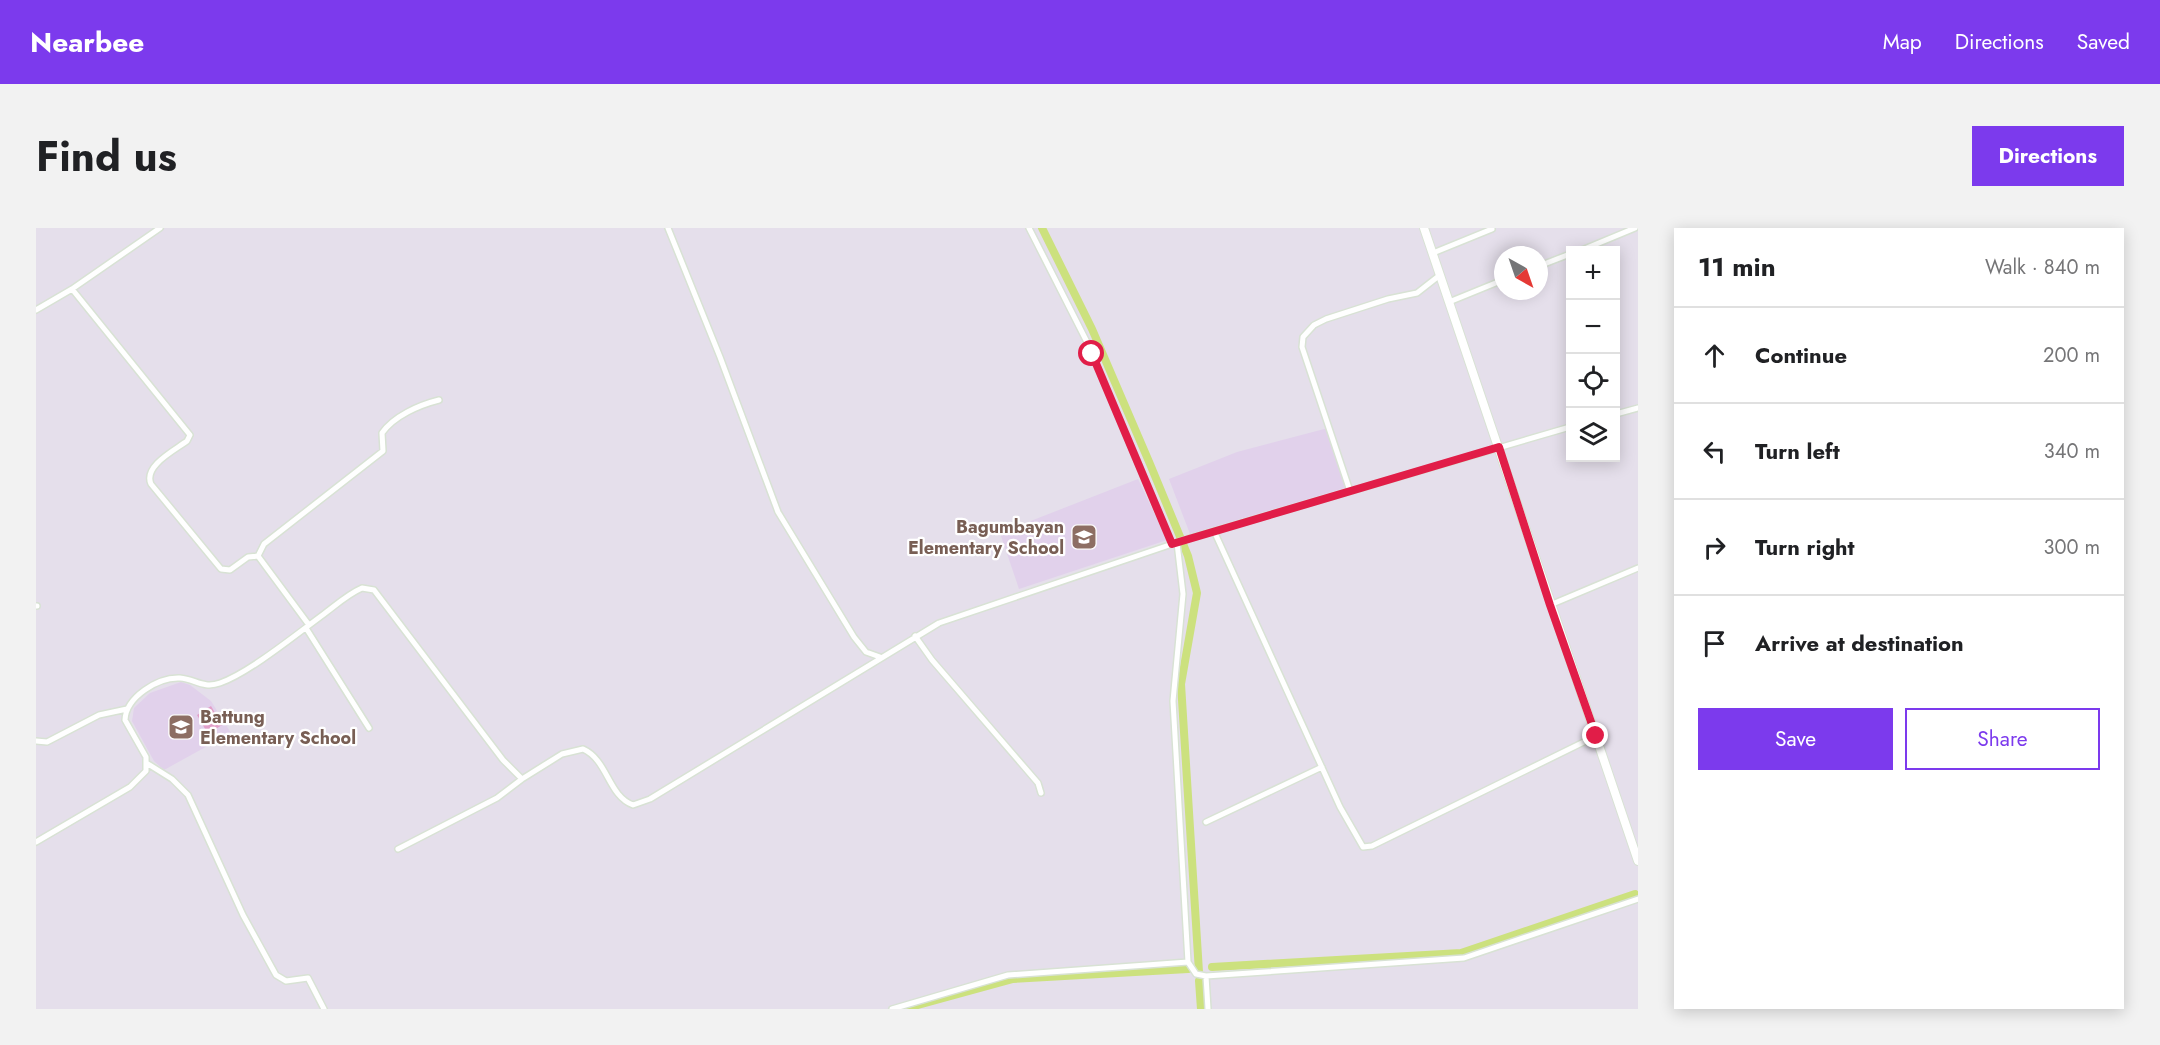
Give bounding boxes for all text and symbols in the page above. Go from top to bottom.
text: Nearbee [30,22,144,63]
text: Map [1883,27,1922,57]
text: Directions [1955,27,2044,57]
text: Saved [2077,27,2130,57]
text: Find us [36,126,177,187]
button: Directions [1972,126,2124,186]
north arrow [1494,246,1548,300]
map controls [1566,246,1620,462]
button: + [1566,246,1620,300]
text: 11 min [1698,248,1776,286]
text: Walk · 840 m [1985,253,2100,282]
button: − [1566,300,1620,354]
icon: ahead [1698,339,1731,372]
text: Continue [1755,339,1847,371]
route start [1078,340,1104,366]
text: 200 m [2043,341,2100,370]
button: locate [1566,354,1620,408]
button: layers [1566,408,1620,462]
icon: left [1698,435,1731,468]
text: Turn left [1755,435,1840,467]
text: 340 m [2044,437,2100,466]
place label: Bagumbayan Elementary School [908,514,1064,561]
school or university icon: Bagumbayan Elementary School [1069,522,1099,552]
icon: right [1698,531,1731,564]
text: Turn right [1755,531,1855,563]
text: 300 m [2043,533,2100,562]
icon: arrive [1698,627,1731,660]
text: Arrive at destination [1755,627,1964,659]
place label: Battung Elementary School [200,704,356,751]
button: Save [1698,708,1893,770]
button: Share [1905,708,2100,770]
school or university icon: Battung Elementary School [166,712,196,742]
route end [1582,722,1608,748]

